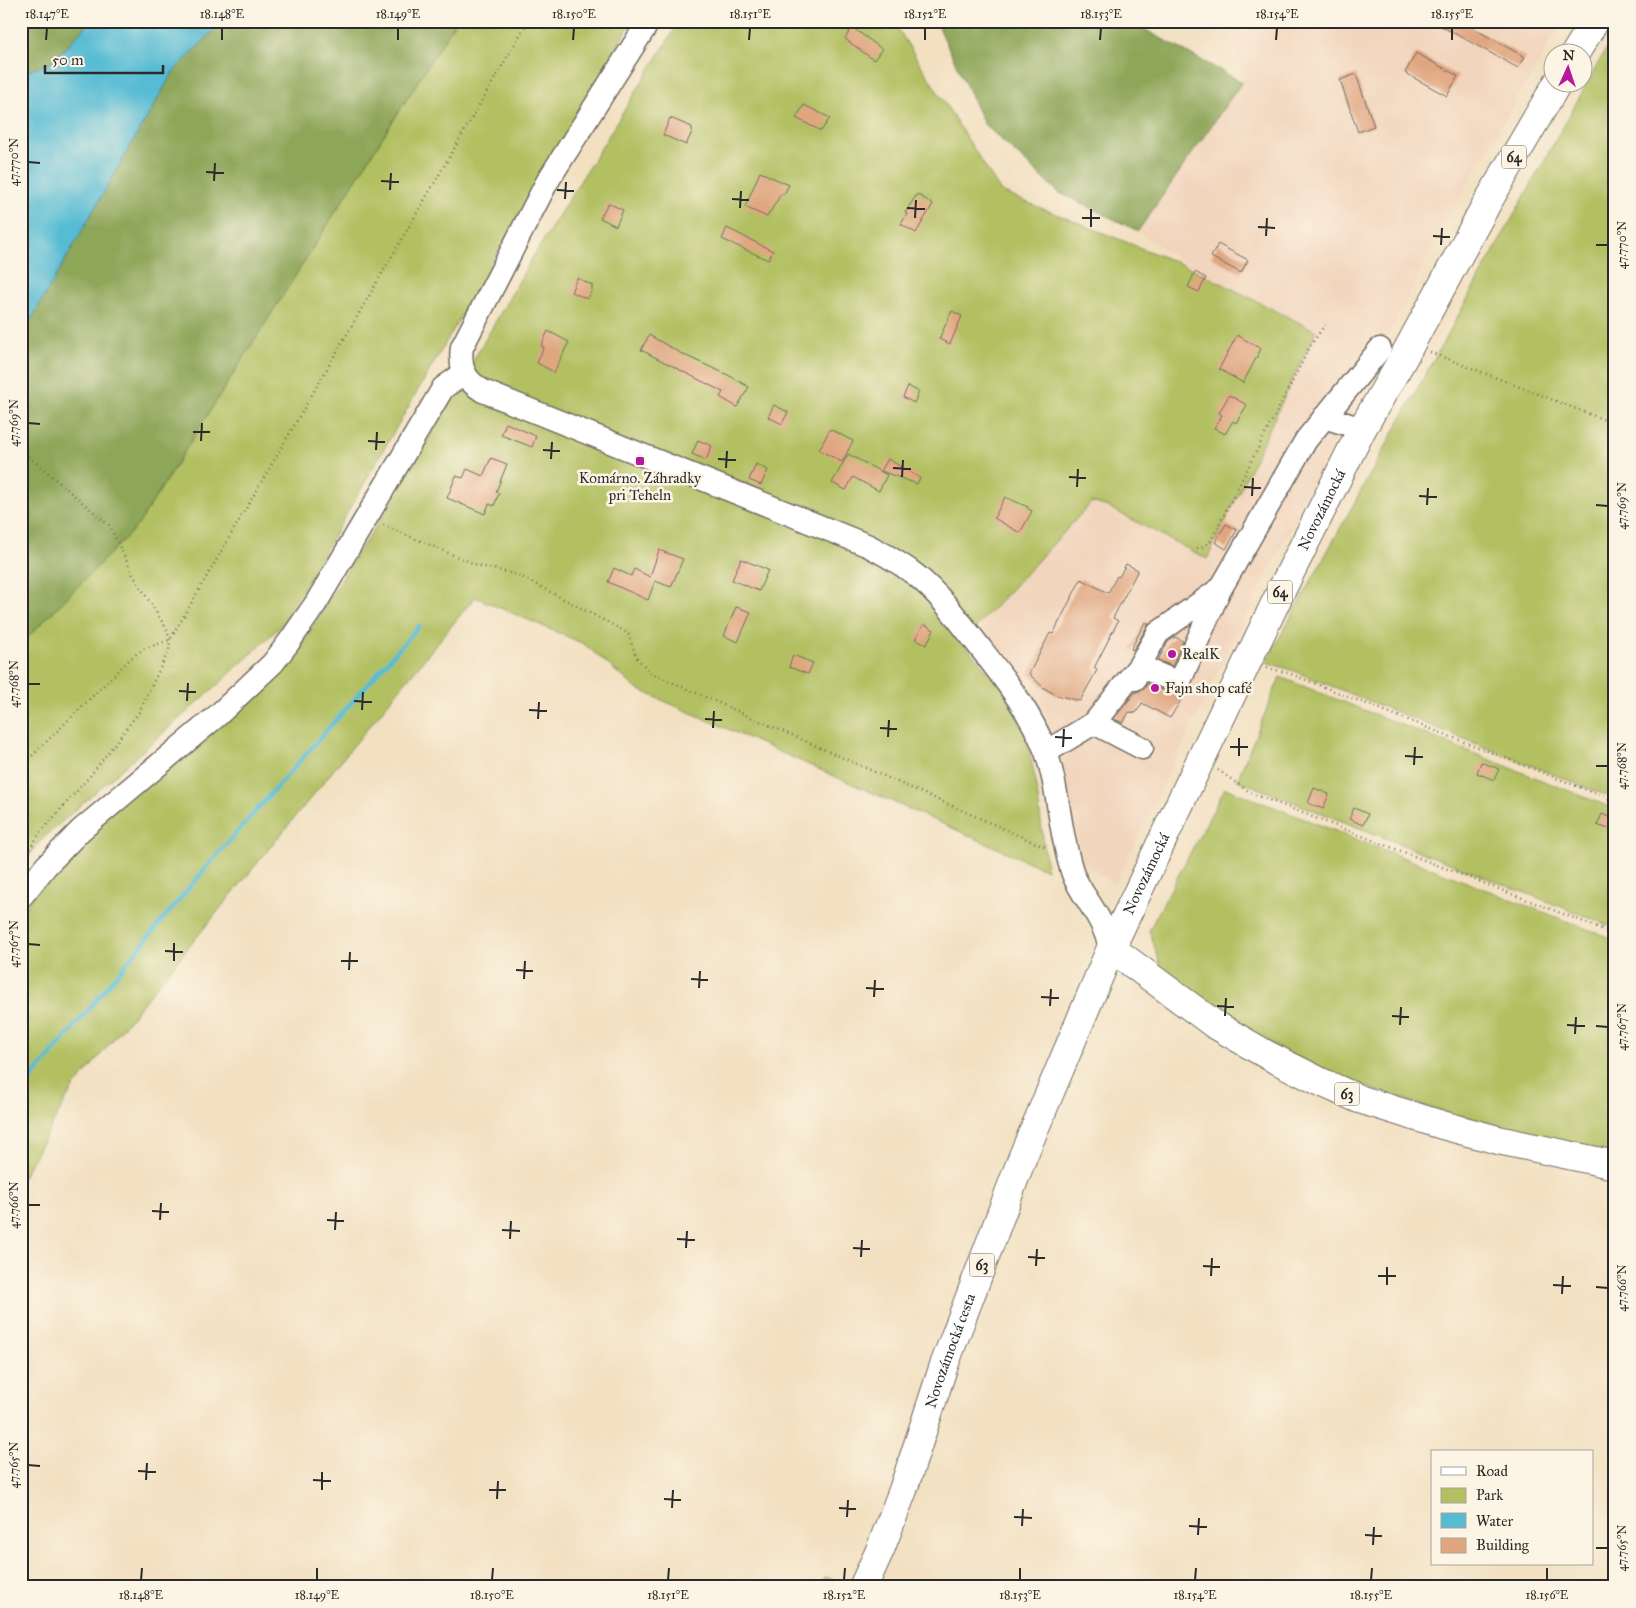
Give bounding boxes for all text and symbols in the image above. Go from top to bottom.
text: 18.147°E [25,7,69,21]
text: 18.148°E [200,7,245,21]
text: 18.149°E [376,7,421,21]
text: 18.150°E [552,7,596,21]
text: 18.151°E [729,7,771,21]
text: 18.152°E [904,7,947,21]
text: 18.153°E [1080,7,1122,21]
text: 18.154°E [1255,7,1299,21]
text: 18.155°E [1431,7,1474,21]
scale bar [45,42,162,74]
north arrow [1544,42,1594,92]
text: N [1562,47,1575,64]
text: 50 m [52,51,84,69]
text: 47.770°N [7,138,21,186]
road number: 64 [1502,146,1526,168]
text: 47.770°N [1615,221,1629,269]
text: 47.769°N [7,399,21,447]
marker: Komárno. Záhradky pri Teheln [634,455,646,467]
street label: Novozámocká [1294,466,1350,553]
place label: Komárno. Záhradky pri Teheln [579,469,702,504]
text: 47.769°N [1615,482,1629,530]
road number: 64 [1268,580,1292,604]
place label: RealK [1182,645,1220,663]
marker: RealK [1166,648,1178,660]
text: 47.768°N [7,660,21,708]
place label: Fajn shop café [1165,679,1253,697]
marker: Fajn shop café [1149,682,1161,694]
text: 47.768°N [1615,742,1629,790]
street label: Novozámocká [1119,830,1174,917]
text: 47.767°N [7,920,21,968]
text: 47.767°N [1615,1003,1629,1051]
road number: 63 [1334,1082,1360,1106]
text: 47.766°N [7,1181,21,1229]
road number: 63 [970,1254,994,1276]
text: 47.766°N [1615,1264,1629,1312]
street label: Novozámocká cesta [921,1290,980,1411]
text: 47.765°N [7,1442,21,1488]
legend [1431,1450,1594,1566]
text: Road [1476,1462,1508,1480]
text: Park [1476,1486,1503,1504]
text: Water [1476,1512,1513,1530]
text: 47.765°N [1615,1525,1629,1571]
text: Building [1476,1536,1530,1554]
text: 18.148°E [119,1588,164,1602]
text: 18.149°E [295,1588,340,1602]
text: 18.150°E [470,1588,514,1602]
text: 18.151°E [647,1588,689,1602]
text: 18.152°E [823,1588,866,1602]
text: 18.153°E [999,1588,1041,1602]
text: 18.154°E [1173,1588,1217,1602]
text: 18.155°E [1350,1588,1393,1602]
text: 18.156°E [1526,1588,1569,1602]

